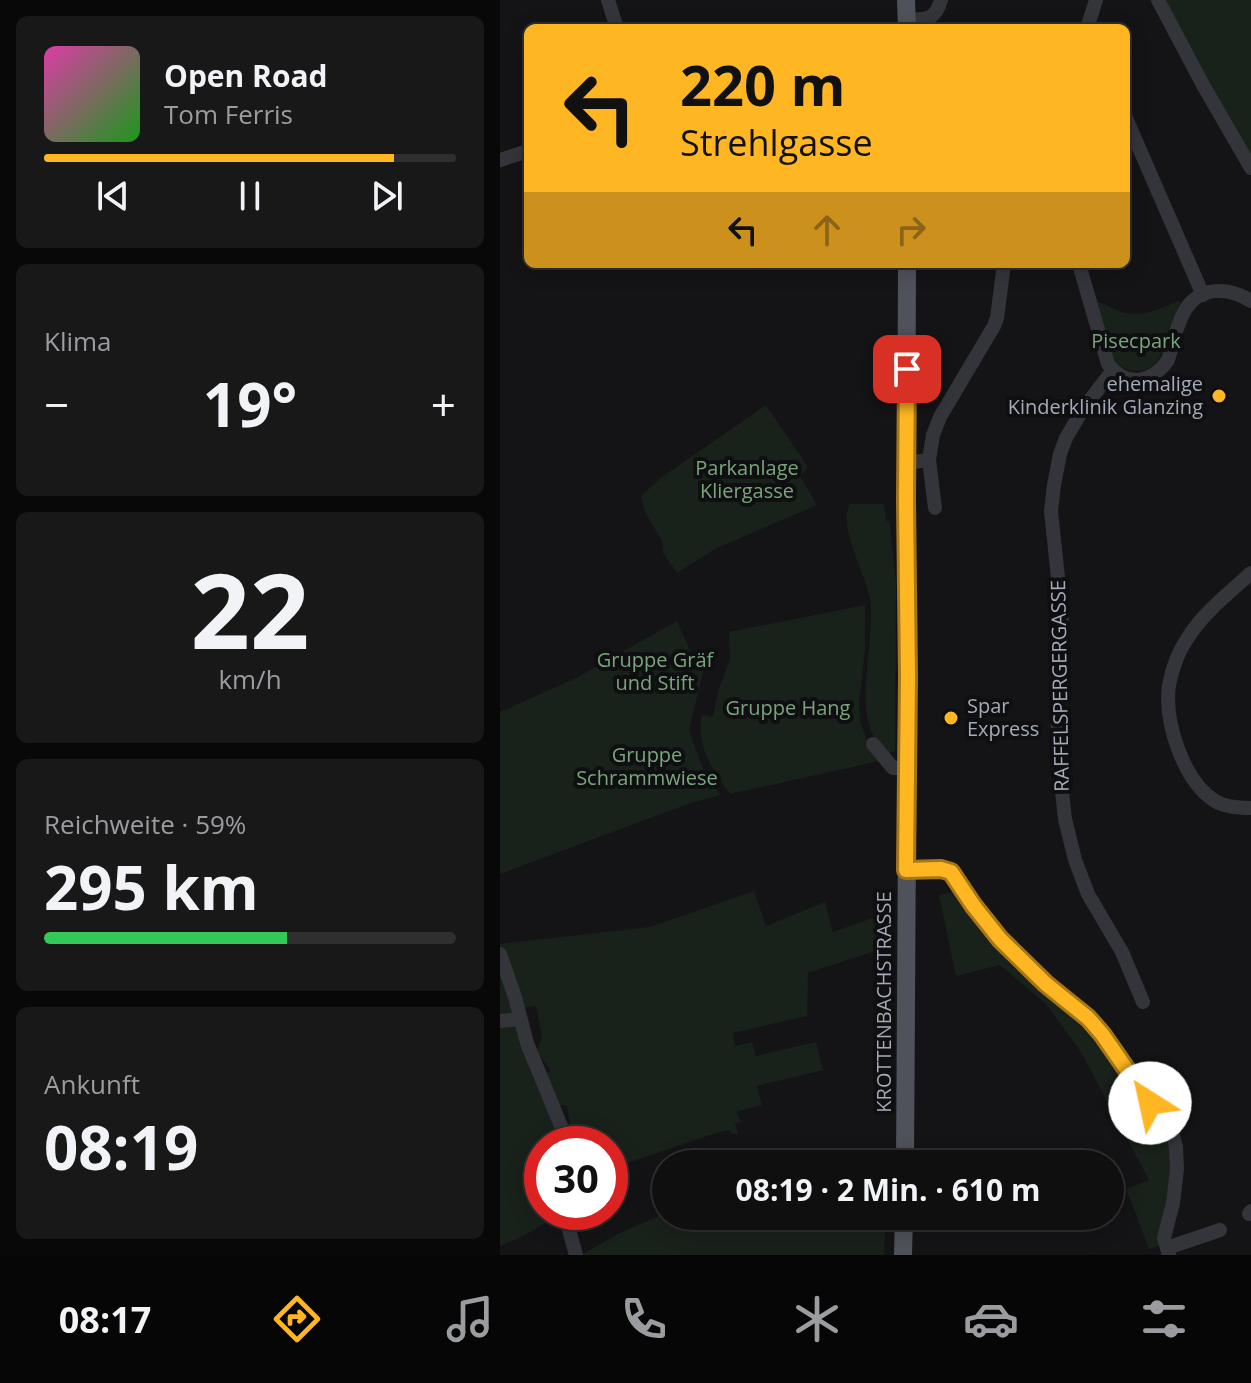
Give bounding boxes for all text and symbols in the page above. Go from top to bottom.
text: 220 m [680,46,846,122]
text: Open Road [164,55,328,96]
icon: left [548,56,652,160]
text: Tom Ferris [164,96,293,132]
text: Strehlgasse [680,118,873,167]
icon: previous [91,174,135,218]
icon: pause [228,174,272,218]
icon: next [365,174,409,218]
icon: left [721,208,765,252]
icon: ahead [805,208,849,252]
icon: right [889,208,933,252]
text: Klima [44,323,112,359]
park label: Pisecpark [1091,327,1181,354]
pin [873,335,941,403]
icon: arrive [885,347,929,391]
text: 19° [203,363,297,445]
place label: ehemalige Kinderklinik Glanzing [1008,370,1203,420]
text: − [44,374,69,434]
text: + [431,374,456,434]
marker: ehemalige Kinderklinik Glanzing [1210,387,1228,405]
park label: Parkanlage Kliergasse [695,454,799,504]
text: 22 [191,538,309,679]
street label: RAFFELSPERGERGASSE [1044,580,1075,792]
park label: Gruppe Gräf und Stift [597,646,714,696]
text: km/h [218,661,282,697]
place label: Spar Express [967,692,1039,742]
park label: Gruppe Hang [726,694,851,721]
marker: Spar Express [942,709,960,727]
park label: Gruppe Schrammwiese [576,741,718,791]
text: Reichweite · 59% [44,806,246,842]
text: 295 km [44,846,259,928]
street label: KROTTENBACHSTRASSE [870,891,897,1113]
position arrow [1108,1061,1192,1145]
text: Ankunft [44,1066,140,1102]
text: 08:19 [44,1106,198,1188]
speed limit sign: 30 [524,1126,628,1230]
text: 08:19 · 2 Min. · 610 m [736,1169,1040,1210]
icon: directions [269,1291,325,1347]
icon: music [442,1291,498,1347]
icon: phone [616,1291,672,1347]
icon: climate [789,1291,845,1347]
icon: car [963,1291,1019,1347]
icon: filters [1136,1291,1192,1347]
text: 08:17 [59,1295,151,1344]

